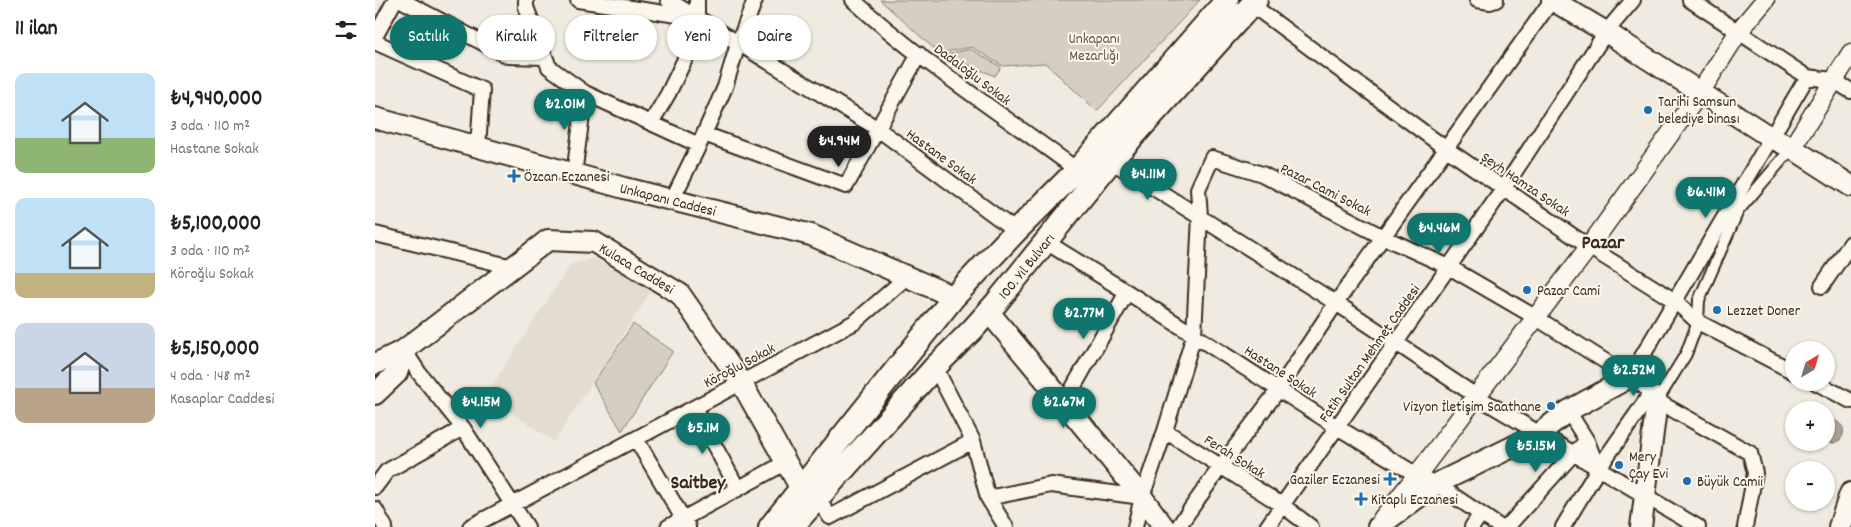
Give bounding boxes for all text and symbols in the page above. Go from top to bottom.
text: 11 ilan [15,15,57,45]
chip: Satılık [390,15,467,60]
chip: Kiralık [477,15,555,60]
chip: Filtreler [565,15,657,60]
chip: Yeni [667,15,729,60]
chip: Daire [739,15,811,60]
icon: filters [332,16,360,44]
park label: Unkapanı Mezarlığı [1069,29,1120,68]
street label: Dadaloğlu Sokak [929,39,1015,112]
text: ₺4,940,000 [170,85,263,115]
pin: ₺2.01M [524,88,606,131]
place label: Tarihi Samsun belediye binası [1658,92,1740,131]
icon: home [55,93,115,153]
text: ₺2.01M [545,93,585,116]
marker: Tarihi Samsun belediye binası [1642,104,1654,116]
text: 3 oda · 110 m² [170,115,250,138]
street label: Hastane Sokak [901,124,981,191]
pin: ₺4.94M [798,126,880,168]
text: ₺4.94M [818,130,860,153]
text: Hastane Sokak [170,138,259,161]
street label: Şeyh Hamza Sokak [1476,148,1574,224]
pin: ₺4.11M [1107,158,1189,201]
street label: Pazar Cami Sokak [1276,158,1374,223]
text: ₺4.11M [1131,163,1165,186]
place label: Özcan Eczanesi [524,167,610,189]
marker: Özcan Eczanesi [508,170,520,182]
pin: ₺6.41M [1665,176,1747,219]
street label: Unkapanı Caddesi [617,178,718,224]
text: ₺6.41M [1687,181,1725,204]
text: ₺5,100,000 [170,210,261,240]
pin: ₺4.46M [1398,212,1480,255]
text: ₺4.46M [1418,217,1460,240]
icon: home [55,218,115,278]
street label: 100. Yıl Bulvarı [994,229,1061,305]
district label: Pazar [1582,230,1625,258]
street label: Kulaca Caddesi [594,238,678,301]
text: 3 oda · 110 m² [170,240,250,263]
text: Köroğlu Sokak [170,263,254,286]
street label: Fatih Sultan Mehmet Caddesi [1315,280,1427,428]
place label: Pazar Cami [1537,281,1600,303]
marker: Pazar Cami [1521,284,1533,296]
pin: ₺2.77M [1043,298,1125,340]
place label: Lezzet Doner [1727,301,1801,323]
text: ₺2.77M [1064,302,1104,325]
marker: Lezzet Doner [1711,304,1723,316]
text: ₺5,150,000 [170,335,260,365]
street label: Köroğlu Sokak [700,339,780,395]
street label: Hastane Sokak [1239,341,1321,405]
north arrow [1785,341,1835,391]
map controls [1785,341,1835,511]
icon: home [55,343,115,403]
pin: ₺2.52M [1593,354,1675,397]
text: ₺2.52M [1613,359,1655,382]
text: 4 oda · 148 m² [170,365,250,388]
pin: ₺4.15M [440,386,522,429]
pin: ₺2.67M [1023,386,1105,429]
text: Kasaplar Caddesi [170,388,275,411]
text: ₺4.15M [462,391,500,414]
text: ₺2.67M [1043,391,1085,414]
place label: Vizyon İletişim Saathane [1403,397,1541,419]
marker: Vizyon İletişim Saathane [1545,400,1557,412]
button: + [1785,401,1835,451]
pin: ₺5.1M [668,412,738,455]
text: ₺5.1M [687,417,719,440]
street label: Ferah Sokak [1199,430,1269,485]
pin: ₺5.15M [1495,430,1577,473]
text: ₺5.15M [1516,435,1556,458]
place label: Mery Çay Evi [1629,447,1669,486]
marker: Mery Çay Evi [1613,459,1625,471]
button: − [1785,461,1835,511]
district label: Saitbey [671,470,726,498]
place label: Gaziler Eczanesi [1290,470,1380,492]
place label: Büyük Camii [1697,472,1763,494]
marker: Gaziler Eczanesi [1384,473,1396,485]
marker: Büyük Camii [1681,475,1693,487]
place label: Kitaplı Eczanesi [1371,490,1458,512]
marker: Kitaplı Eczanesi [1355,493,1367,505]

